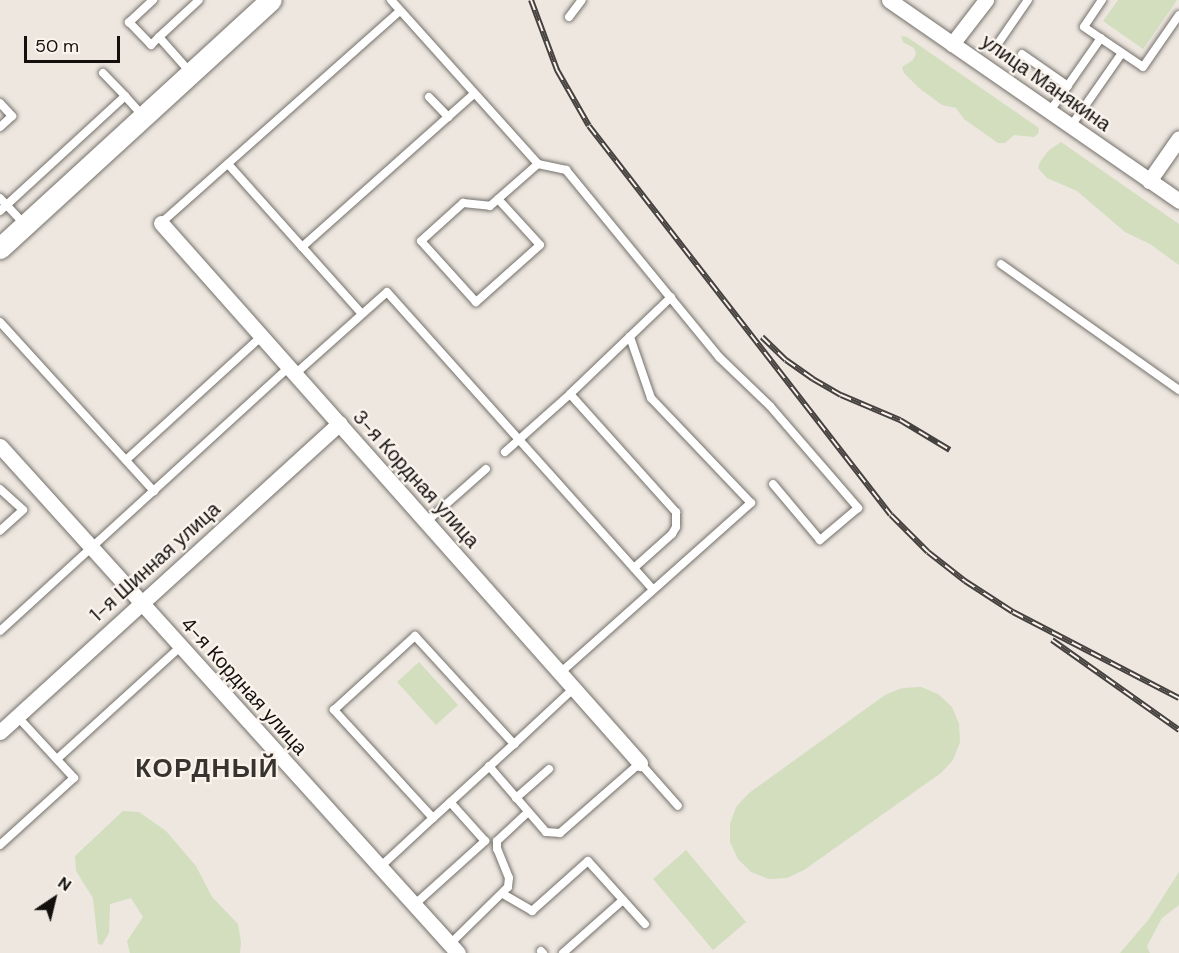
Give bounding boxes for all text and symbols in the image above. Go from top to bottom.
scale bar [27,24,123,62]
street label: улица Манякина [977,30,1115,136]
text: 50 m [35,34,79,58]
street label: 3-я Кордная улица [348,405,484,553]
street label: 1-я Шинная улица [85,497,225,627]
street label: 4-я Кордная улица [176,612,312,760]
district label: КОРДНЫЙ [135,753,279,785]
north arrow [24,869,84,929]
text: N [54,872,75,896]

